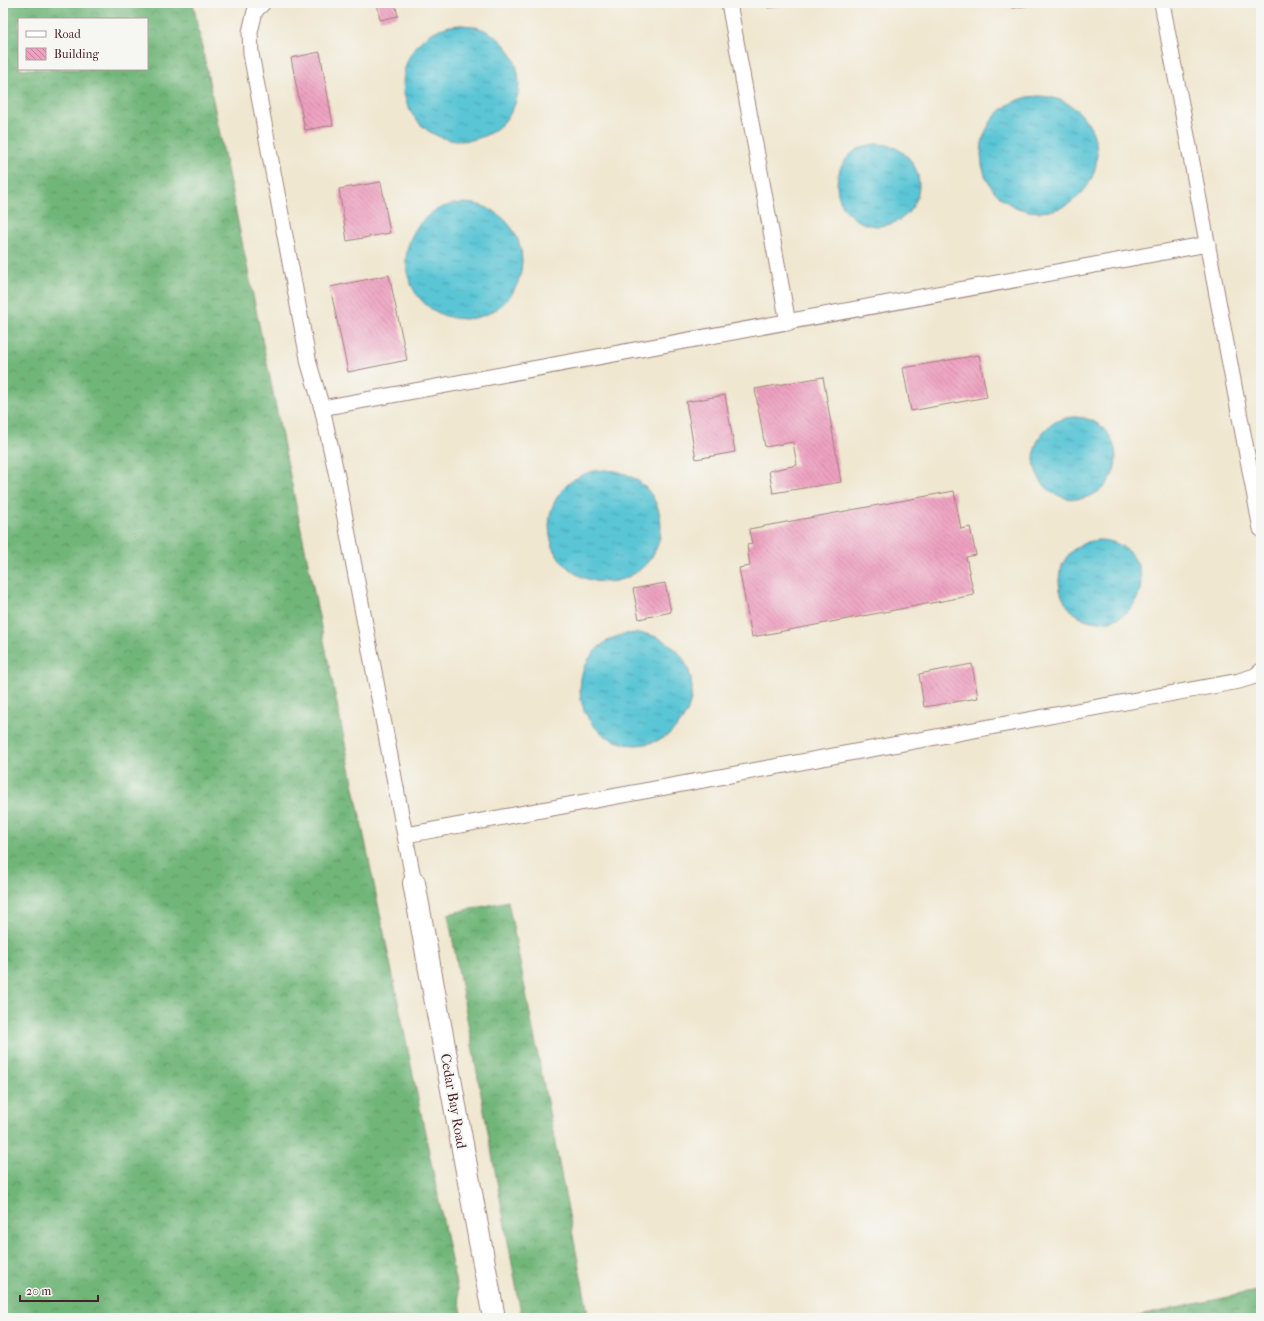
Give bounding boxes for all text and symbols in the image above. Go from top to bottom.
legend [18,18,148,70]
text: Road [54,27,81,41]
text: Building [54,47,99,61]
street label: Cedar Bay Road [437,1052,470,1150]
scale bar [20,1277,98,1303]
text: 20 m [26,1284,51,1298]

